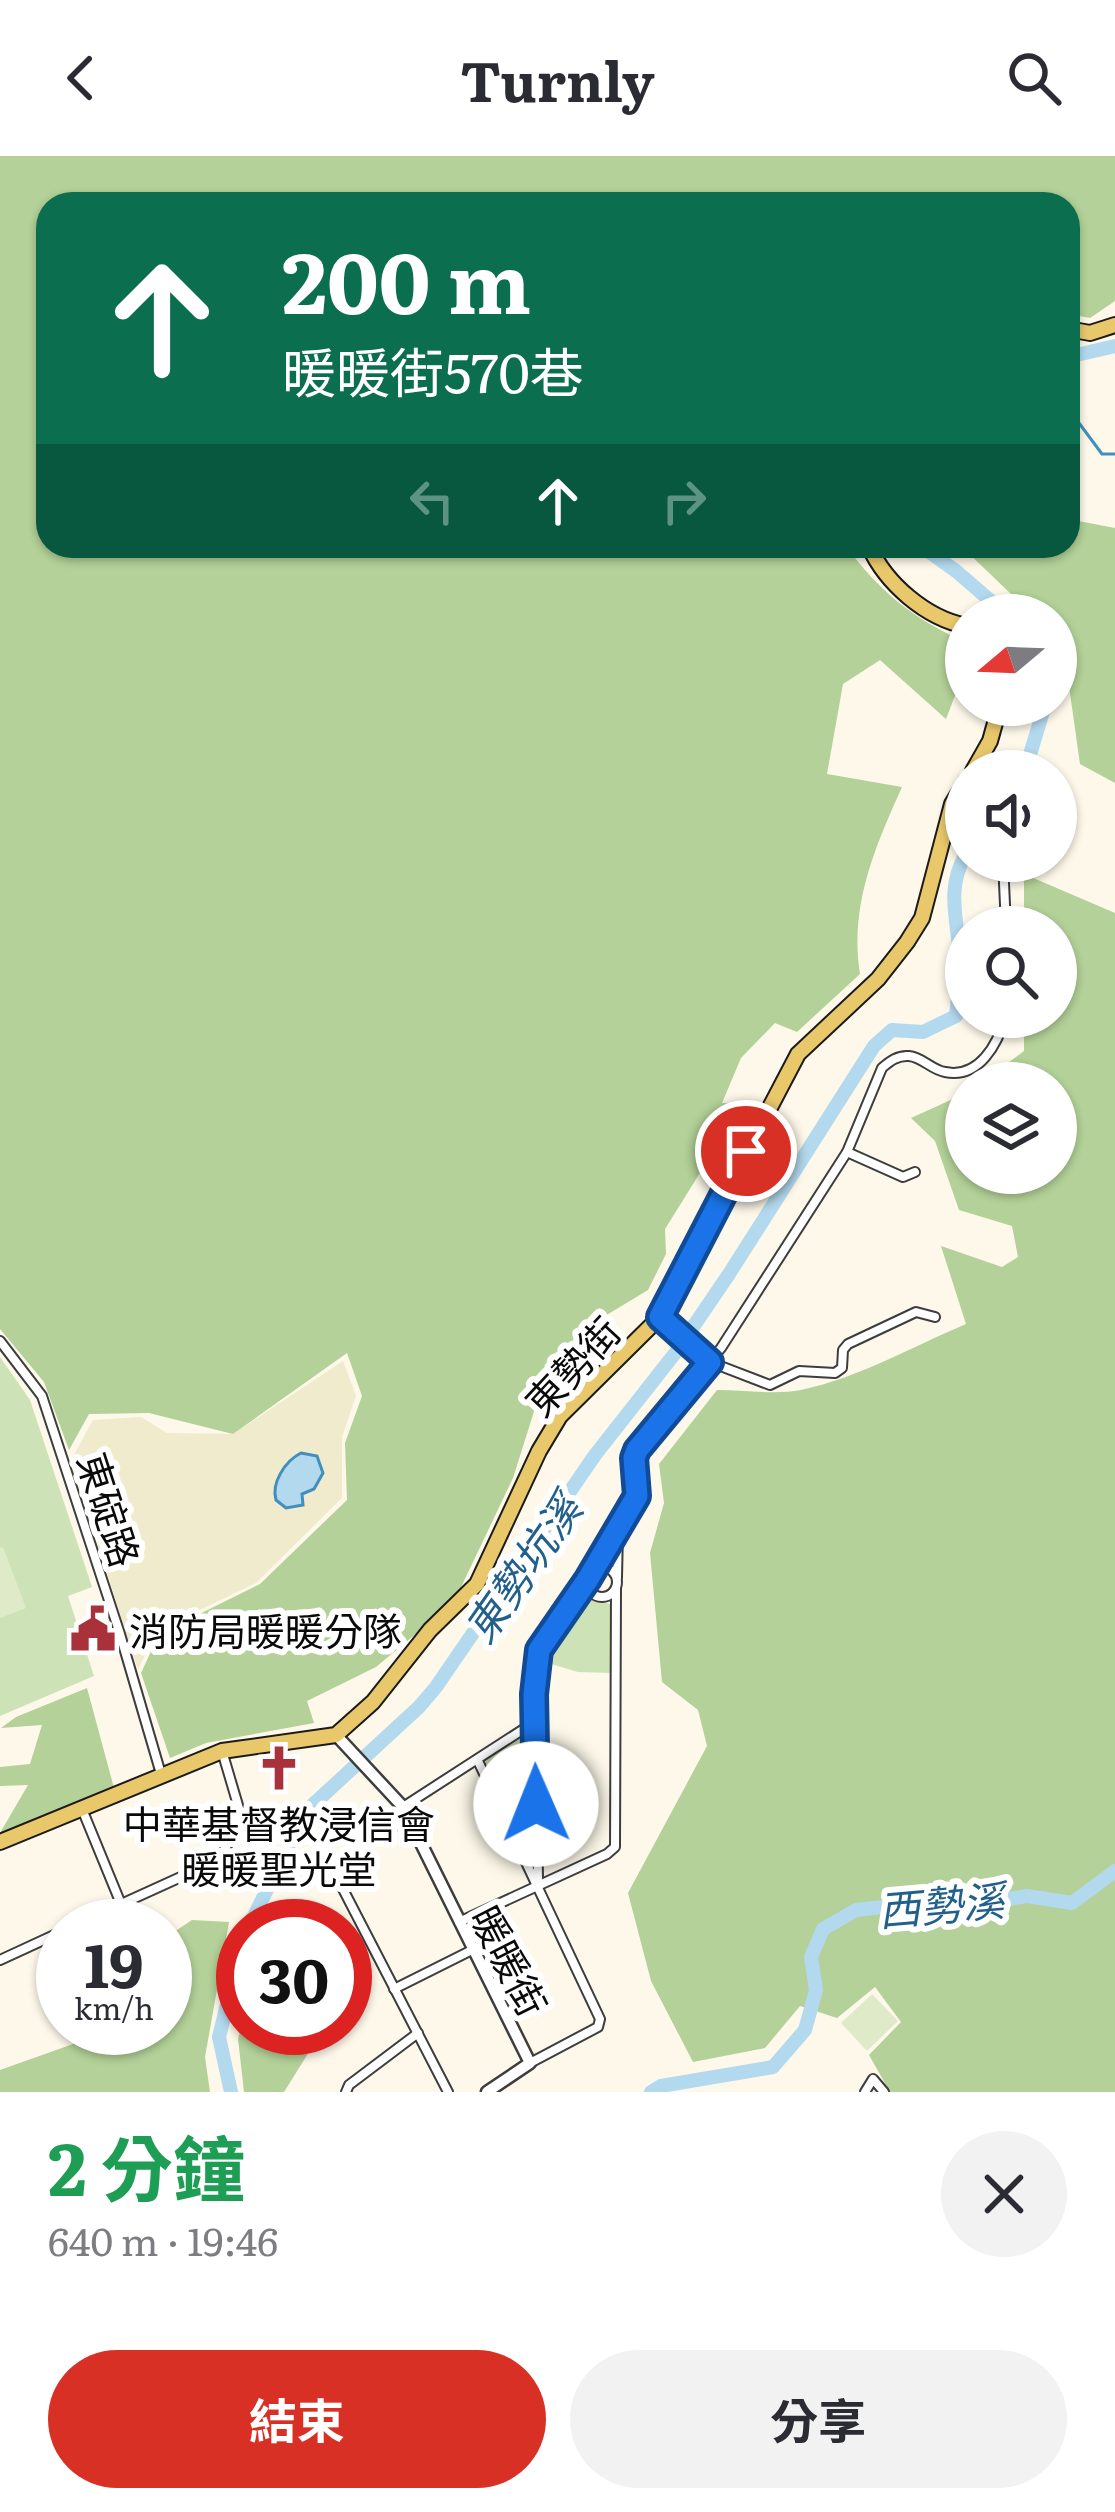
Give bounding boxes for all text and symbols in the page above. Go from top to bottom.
text: Turnly [460,38,655,119]
icon: back [48,45,114,111]
icon: search [1001,45,1067,111]
text: 200 m [282,215,531,340]
icon: ahead [84,240,240,396]
text: 暖暖街570巷 [282,329,584,410]
icon: left [399,468,465,534]
icon: ahead [525,468,591,534]
icon: right [651,468,717,534]
north arrow [945,594,1077,726]
map controls [945,594,1077,1194]
button: sound [945,750,1077,882]
button: search [945,906,1077,1038]
button: layers [945,1062,1077,1194]
pin [695,1100,797,1202]
icon: arrive [713,1118,779,1184]
street label: 東勢街 [510,1302,632,1428]
street label: 東碇路 [65,1444,157,1574]
water label: 東勢坑溪 [447,1476,597,1654]
place label: 消防局暖暖分隊 [129,1600,402,1658]
public building icon: 消防局暖暖分隊 [68,1604,118,1654]
position arrow [473,1741,599,1867]
church icon: 中華基督教浸信會 暖暖聖光堂 [254,1743,304,1793]
place label: 中華基督教浸信會 暖暖聖光堂 [123,1793,435,1896]
water label: 西勢溪 [876,1866,1011,1939]
street label: 暖暖街 [459,1895,563,2025]
speed limit sign: 30 [216,1899,372,2055]
text: 19 [84,1917,144,2006]
text: km/h [74,1985,154,2029]
text: 2 分鐘 [48,2111,245,2218]
button: close [941,2131,1067,2257]
text: 640 m · 19:46 [48,2210,278,2268]
button: 結束 [48,2350,546,2488]
button: 分享 [570,2350,1067,2488]

